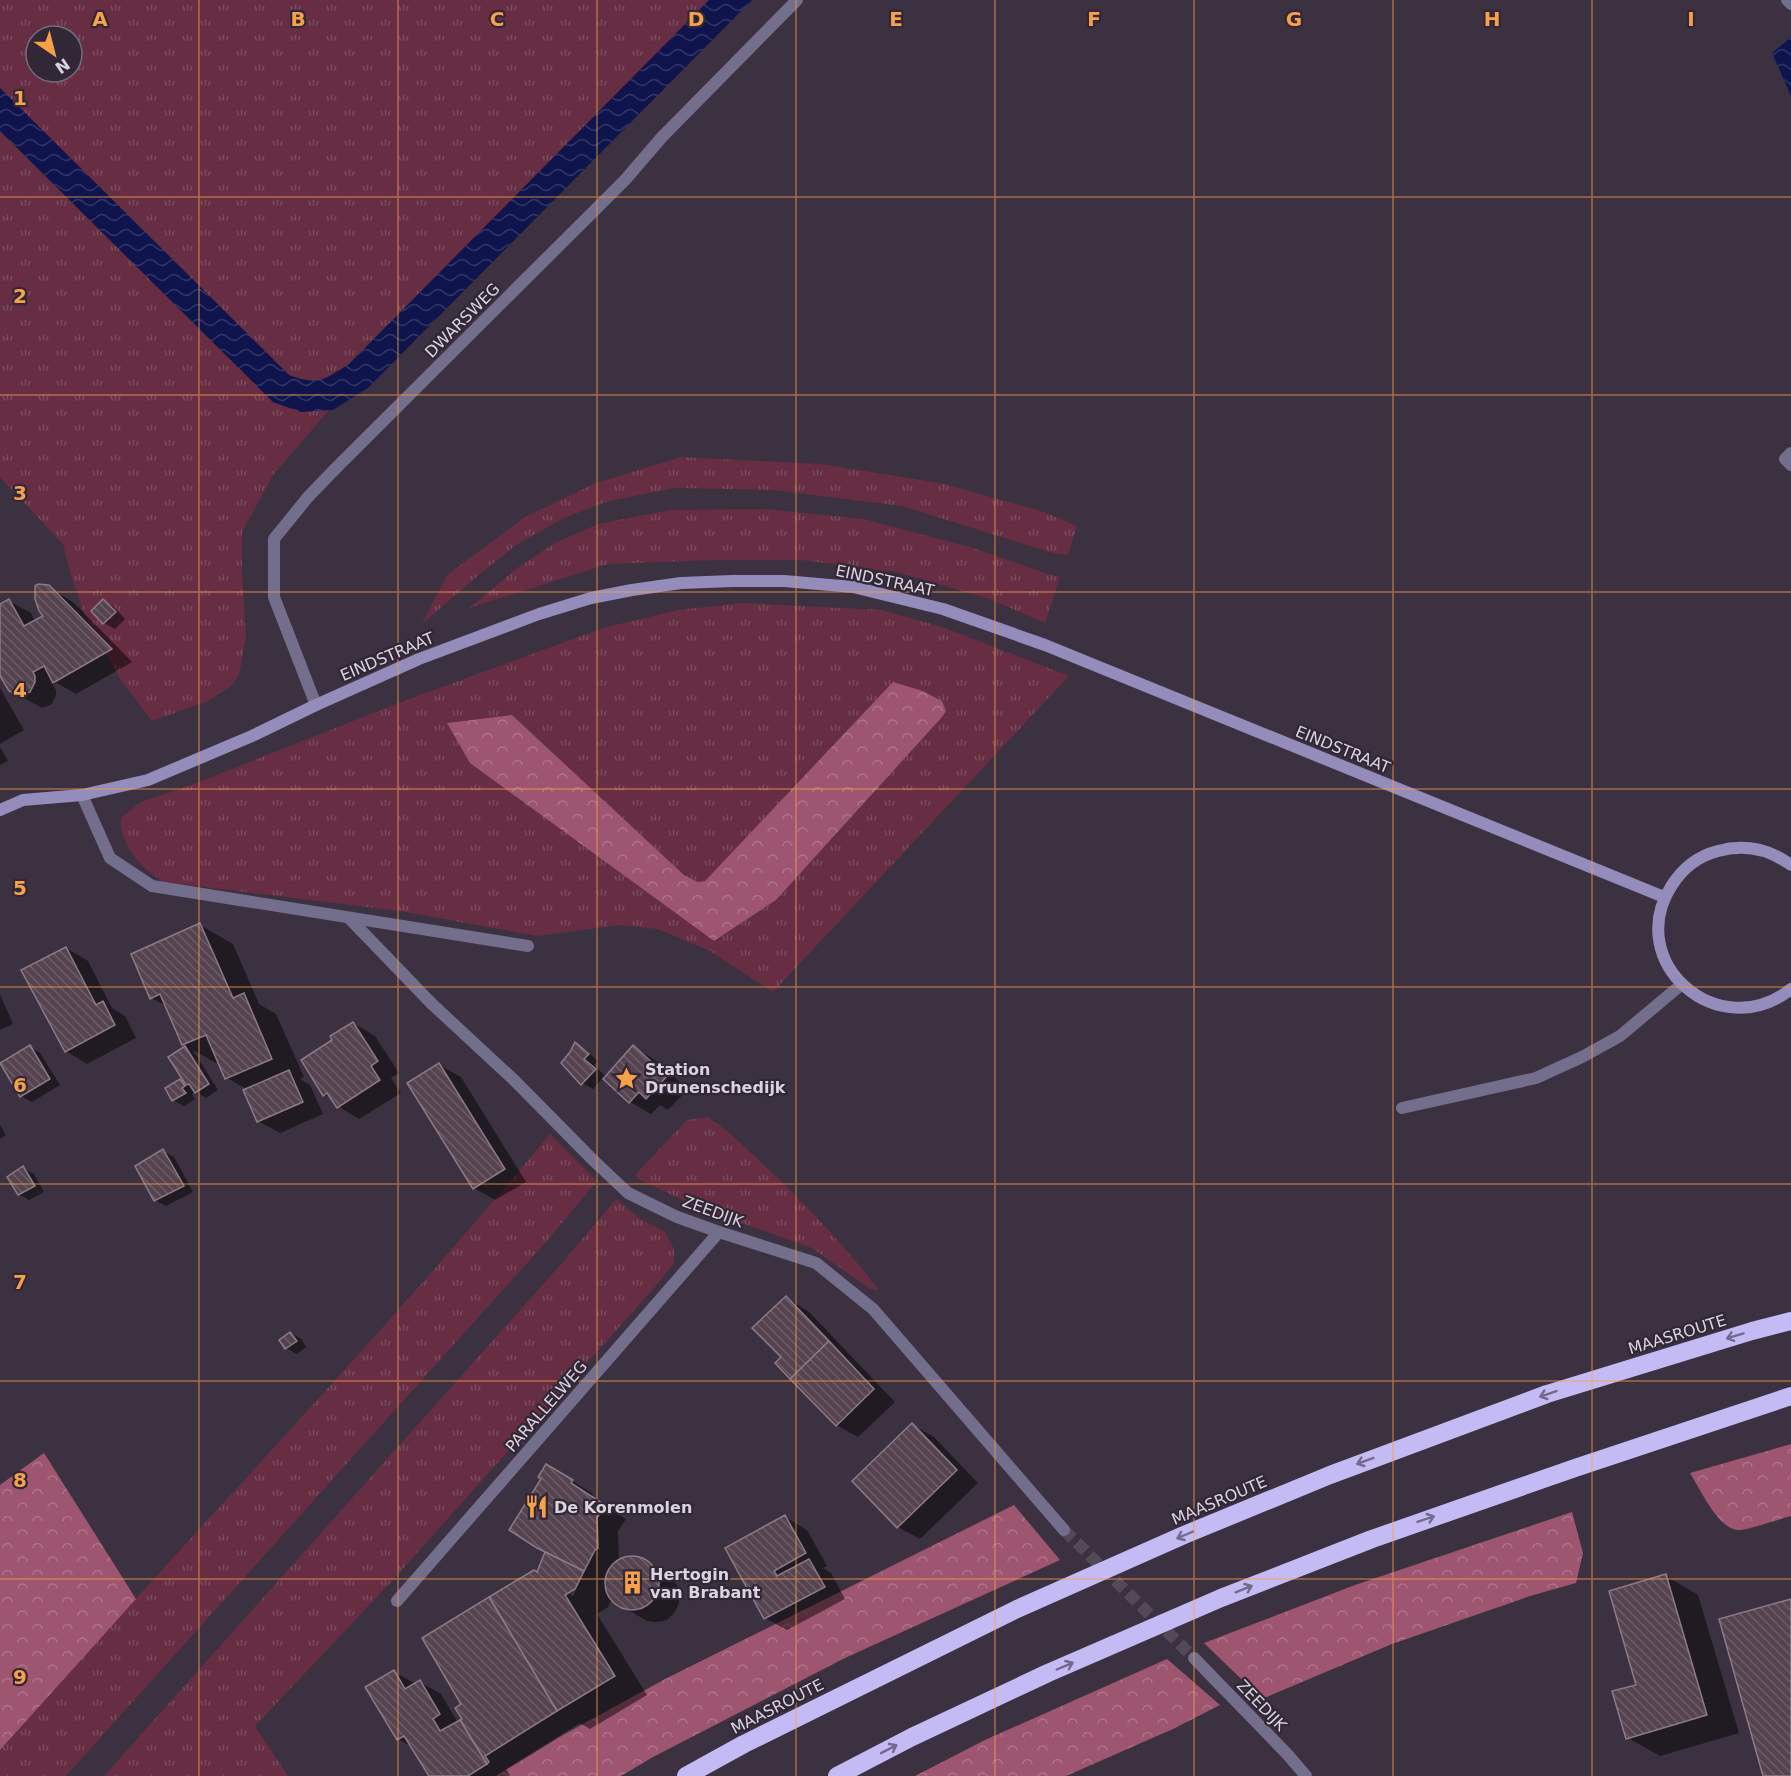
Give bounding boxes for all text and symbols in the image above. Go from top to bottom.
text: A [92,7,108,31]
text: B [290,7,306,31]
text: C [490,7,504,31]
text: D [688,7,704,31]
text: E [889,7,903,31]
text: F [1087,7,1101,31]
text: G [1286,7,1302,31]
text: H [1484,7,1500,31]
text: I [1687,7,1695,31]
north arrow [24,24,84,84]
text: N [51,54,73,77]
text: 1 [13,86,27,110]
street label: DWARSWEG [421,279,504,362]
text: 2 [13,284,27,308]
text: 3 [13,481,27,505]
street label: EINDSTRAAT [834,561,936,600]
street label: EINDSTRAAT [337,628,437,685]
text: 4 [13,678,27,702]
street label: EINDSTRAAT [1293,722,1393,777]
text: 5 [13,876,27,900]
place label: Station Drunenschedijk [645,1060,786,1097]
place icon: Station Drunenschedijk [614,1065,640,1091]
text: 6 [13,1073,27,1097]
street label: ZEEDIJK [680,1192,746,1231]
text: 7 [13,1270,27,1294]
street label: MAASROUTE [1626,1311,1729,1358]
one-way arrow [1726,1332,1745,1343]
street label: PARALLELWEG [502,1357,591,1456]
one-way arrow [1539,1389,1558,1400]
one-way arrow [1356,1457,1375,1468]
text: 8 [13,1468,27,1492]
street label: MAASROUTE [1169,1472,1270,1529]
restaurant icon: De Korenmolen [523,1494,549,1520]
place label: De Korenmolen [554,1498,692,1517]
one-way arrow [1416,1513,1435,1524]
one-way arrow [1176,1530,1194,1541]
place label: Hertogin van Brabant [650,1565,761,1602]
building icon: Hertogin van Brabant [619,1570,645,1596]
one-way arrow [1235,1583,1253,1594]
one-way arrow [1055,1659,1073,1671]
text: 9 [13,1665,27,1689]
street label: MAASROUTE [728,1675,827,1738]
street label: ZEEDIJK [1233,1676,1291,1735]
one-way arrow [879,1743,897,1755]

